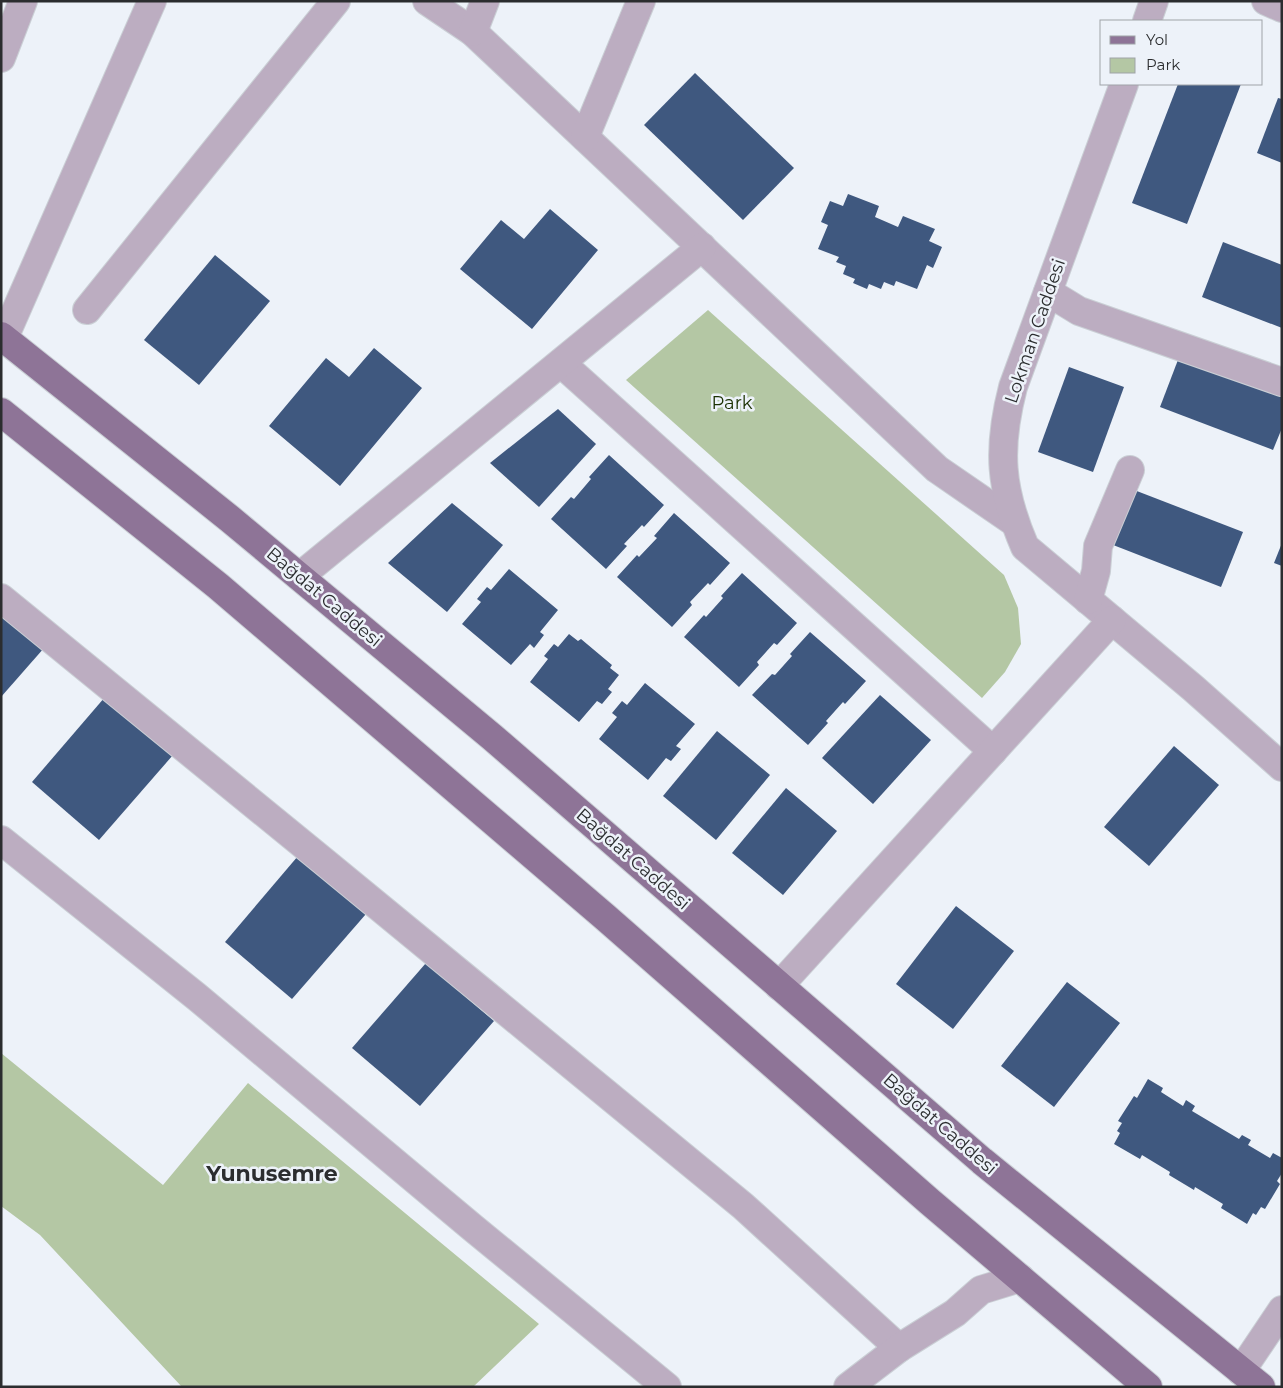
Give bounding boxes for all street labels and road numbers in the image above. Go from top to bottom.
street label: Lokman Caddesi [1000,256,1070,406]
street label: Bağdat Caddesi [262,542,386,652]
street label: Bağdat Caddesi [572,804,694,914]
street label: Bağdat Caddesi [879,1069,1001,1179]

